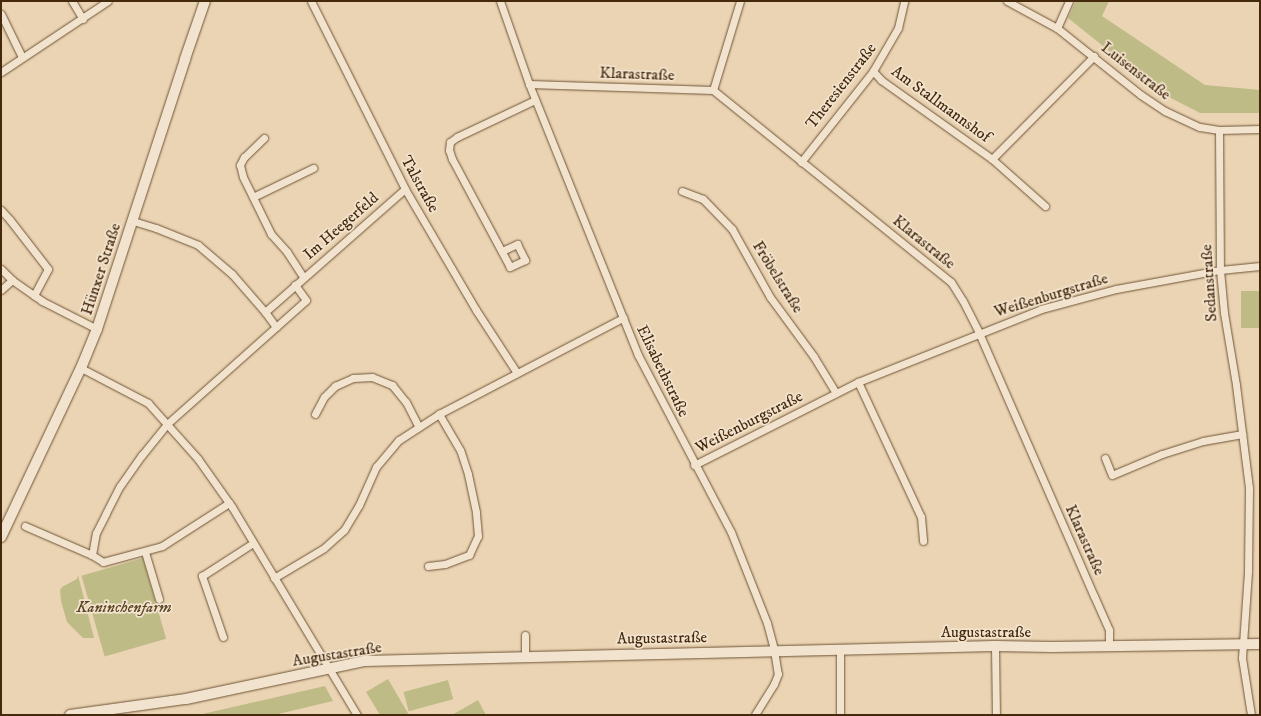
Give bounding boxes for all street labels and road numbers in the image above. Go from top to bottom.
street label: Luisenstraße [1097,38,1175,104]
street label: Theresienstraße [802,39,880,133]
street label: Am Stallmannshof [888,62,994,146]
street label: Klarastraße [599,63,675,85]
street label: Talstraße [397,152,443,216]
street label: Im Heegerfeld [299,188,383,264]
street label: Klarastraße [889,211,959,273]
street label: Hünxer Straße [77,221,125,317]
street label: Fröbelstraße [748,237,808,317]
street label: Sedanstraße [1197,244,1221,322]
street label: Weißenburgstraße [992,269,1110,321]
street label: Elisabethstraße [633,322,693,420]
street label: Weißenburgstraße [692,387,806,457]
street label: Klarastraße [1061,502,1109,578]
street label: Augustastraße [941,622,1031,642]
street label: Augustastraße [617,628,707,648]
street label: Augustastraße [291,637,383,671]

